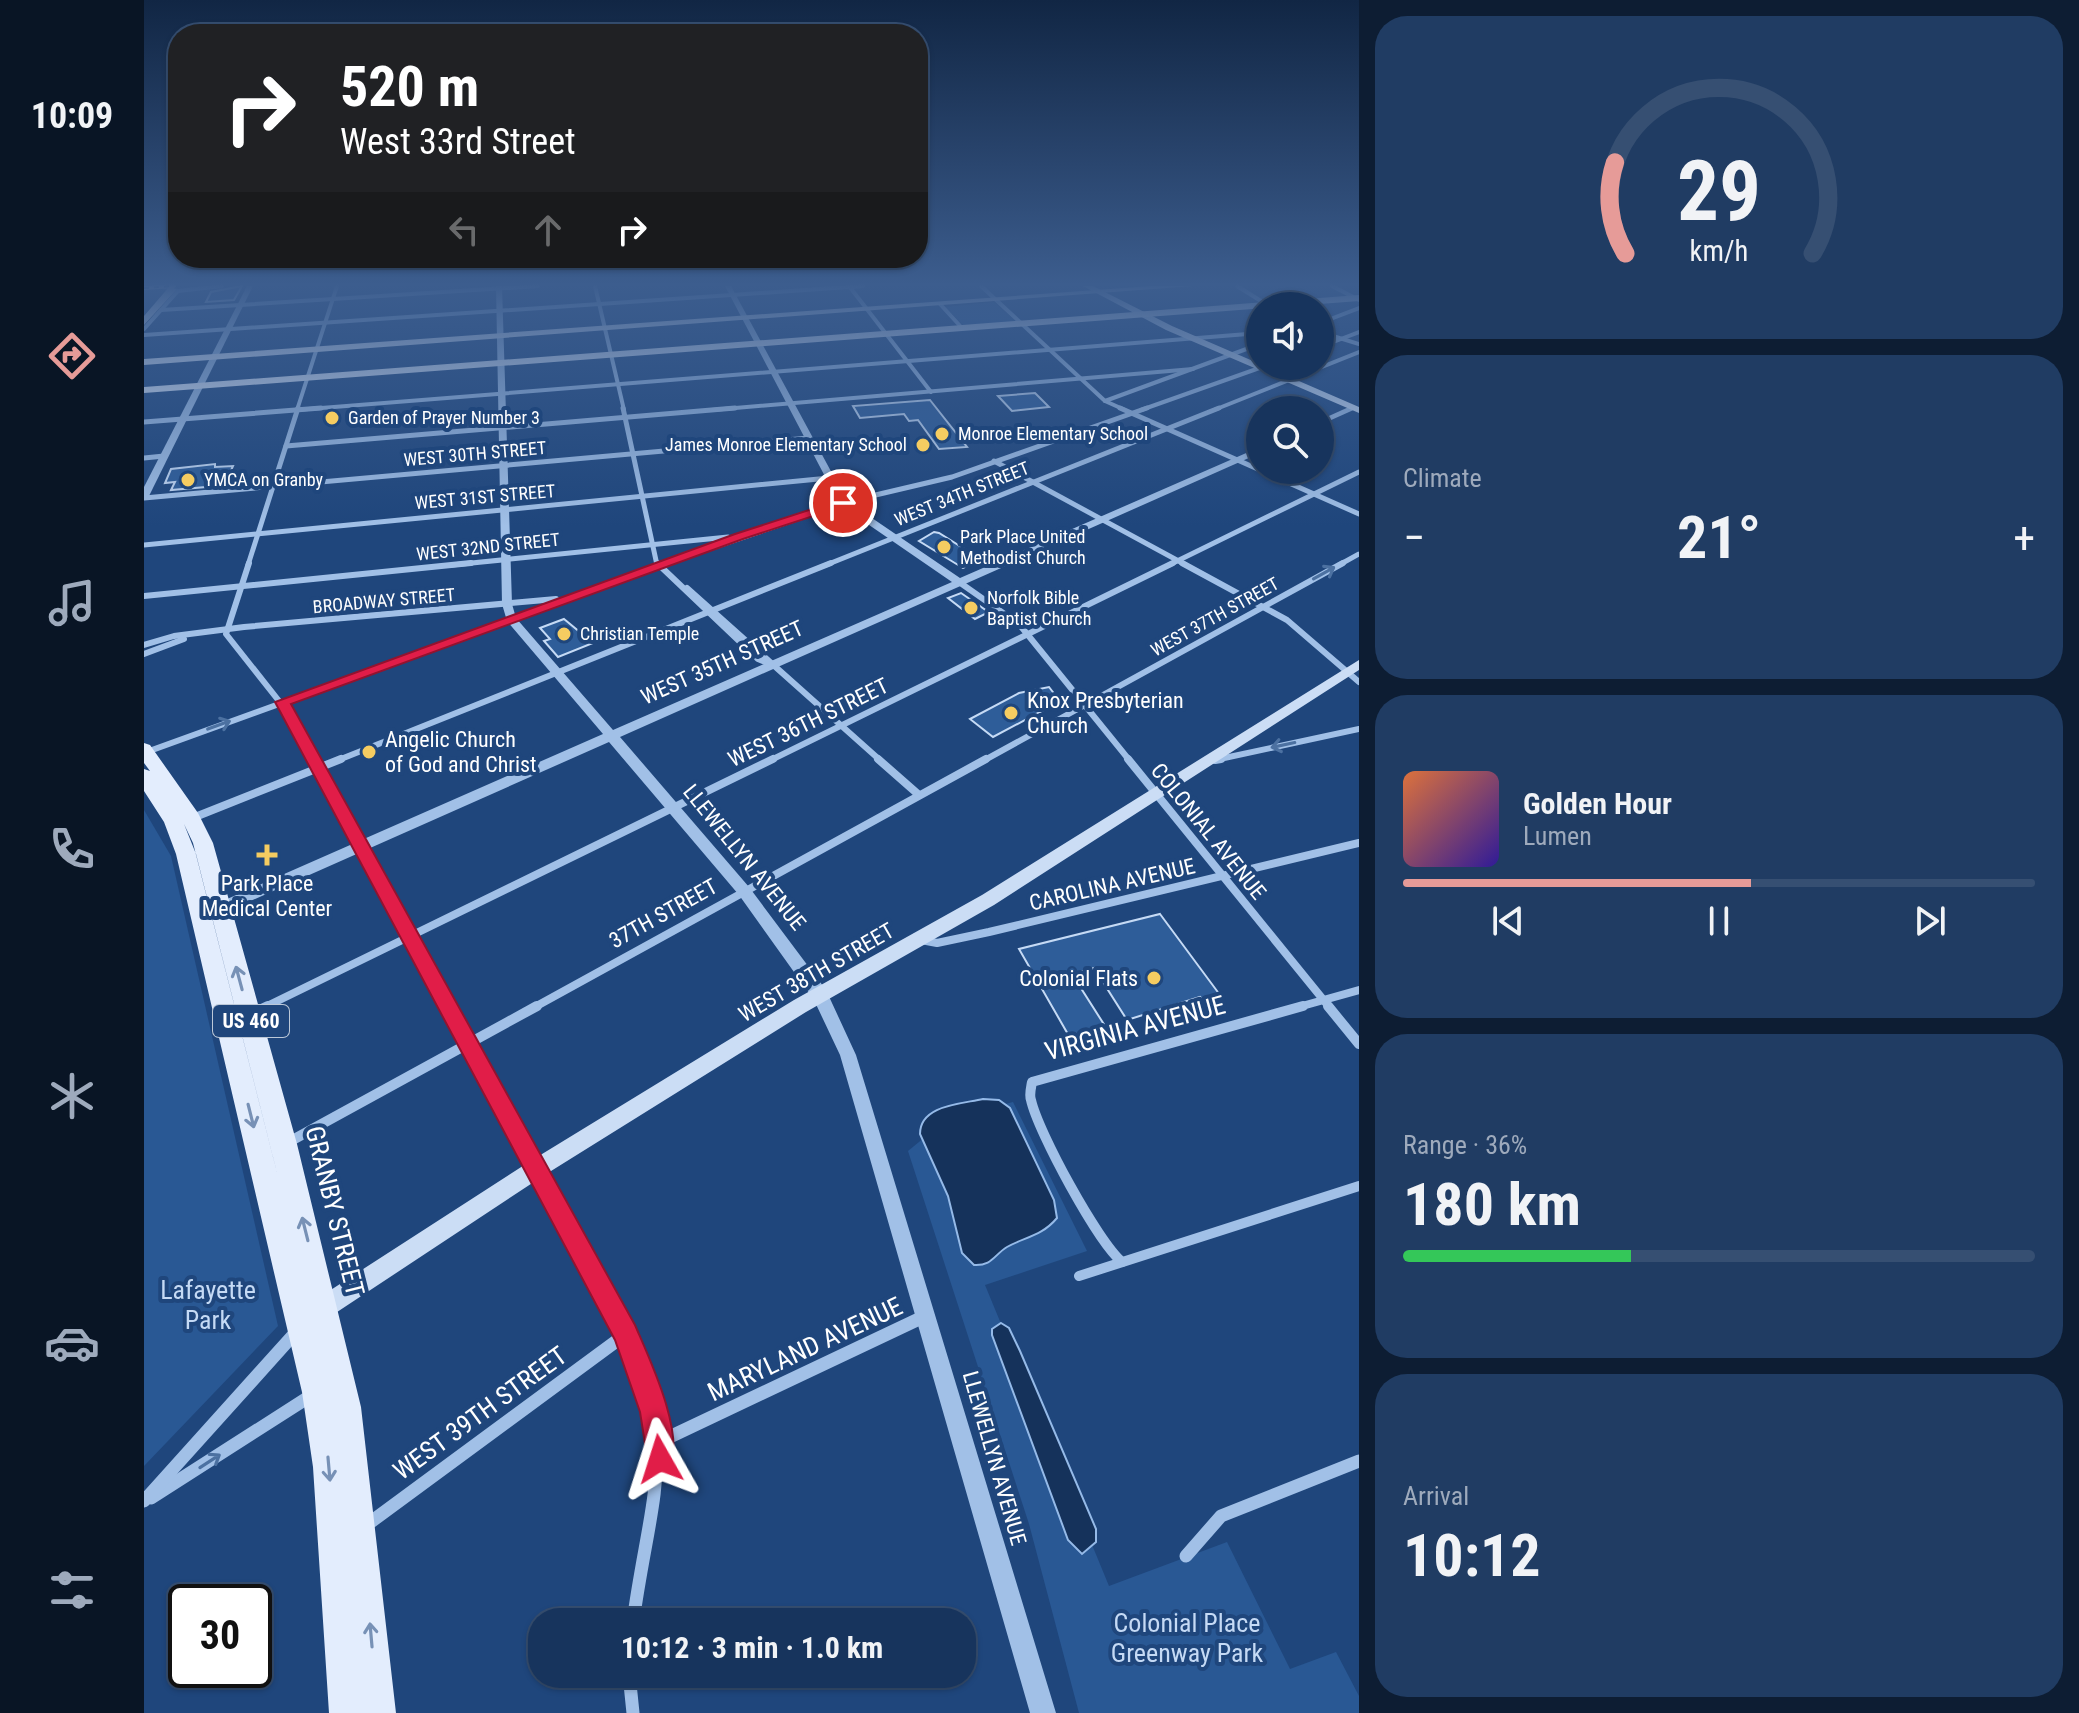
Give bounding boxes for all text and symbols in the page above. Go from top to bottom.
text: 520 m [340,54,479,120]
icon: right [208,56,312,160]
text: 10:09 [31,95,113,137]
text: West 33rd Street [340,121,576,163]
text: 29 [1677,142,1761,239]
icon: left [442,208,486,252]
icon: ahead [526,208,570,252]
icon: right [610,208,654,252]
text: km/h [1690,234,1748,268]
map controls [1246,292,1334,484]
button: sound [1246,292,1334,380]
icon: directions [44,328,100,384]
button: search [1246,396,1334,484]
place label: Garden of Prayer Number 3 [348,407,540,428]
marker: Garden of Prayer Number 3 [323,409,341,427]
place label: Monroe Elementary School [958,423,1148,444]
marker: Monroe Elementary School [933,425,951,443]
place label: James Monroe Elementary School [665,434,907,455]
marker: James Monroe Elementary School [914,436,932,454]
street label: WEST 30TH STREET [403,437,547,470]
street label: WEST 34TH STREET [891,457,1032,530]
text: Climate [1403,463,1482,493]
place label: YMCA on Granby [204,469,324,490]
pin [809,469,877,537]
marker: YMCA on Granby [179,471,197,489]
street label: WEST 31ST STREET [414,480,556,513]
icon: arrive [821,481,865,525]
text: 21° [1677,502,1761,573]
text: − [1403,512,1425,564]
text: + [2013,512,2035,564]
place label: Park Place United Methodist Church [960,526,1086,568]
street label: WEST 32ND STREET [415,529,561,564]
marker: Park Place United Methodist Church [935,538,953,556]
one-way arrow [1312,565,1335,581]
street label: WEST 37TH STREET [1147,573,1283,660]
icon: music [44,575,100,631]
street label: BROADWAY STREET [312,584,456,617]
place label: Norfolk Bible Baptist Church [987,587,1091,629]
marker: Norfolk Bible Baptist Church [962,599,980,617]
street label: WEST 35TH STREET [637,615,807,709]
place label: Christian Temple [580,623,699,644]
marker: Christian Temple [555,625,573,643]
street label: WEST 36TH STREET [724,673,892,772]
place label: Knox Presbyterian Church [1027,688,1184,738]
marker: Knox Presbyterian Church [1002,704,1020,722]
one-way arrow [206,717,231,731]
place label: Angelic Church of God and Christ [385,727,537,777]
one-way arrow [1270,738,1296,753]
marker: Angelic Church of God and Christ [360,743,378,761]
street label: COLONIAL AVENUE [1146,758,1271,905]
street label: LLEWELLYN AVENUE [678,779,811,935]
text: Golden Hour [1523,786,1672,821]
icon: phone [44,821,100,877]
text: Lumen [1523,821,1592,851]
marker: Park Place Medical Center [256,844,278,866]
street label: CAROLINA AVENUE [1027,853,1198,916]
place label: Park Place Medical Center [202,871,333,921]
street label: 37TH STREET [605,873,722,953]
icon: previous [1486,899,1530,943]
icon: pause [1697,899,1741,943]
icon: next [1908,899,1952,943]
street label: WEST 38TH STREET [734,918,898,1027]
one-way arrow [231,965,246,991]
place label: Colonial Flats [1019,966,1138,991]
marker: Colonial Flats [1145,969,1163,987]
street label: VIRGINIA AVENUE [1041,989,1229,1067]
road number: US 460 [213,1005,289,1037]
icon: climate [44,1068,100,1124]
one-way arrow [245,1103,260,1129]
street label: GRANBY STREET [299,1123,371,1299]
text: Range · 36% [1403,1130,1527,1160]
text: 180 km [1403,1169,1581,1240]
one-way arrow [296,1217,311,1243]
park label: Lafayette Park [160,1275,256,1335]
street label: MARYLAND AVENUE [703,1291,907,1407]
icon: car [44,1315,100,1371]
street label: WEST 39TH STREET [387,1340,573,1486]
street label: LLEWELLYN AVENUE [958,1368,1031,1548]
position arrow [618,1417,702,1501]
one-way arrow [198,1452,220,1469]
one-way arrow [321,1455,336,1482]
text: Arrival [1403,1481,1469,1511]
text: 10:12 [1403,1520,1541,1591]
icon: filters [44,1562,100,1618]
speed limit sign: 30 [168,1584,272,1688]
park label: Colonial Place Greenway Park [1111,1608,1263,1668]
one-way arrow [363,1622,378,1649]
text: 10:12 · 3 min · 1.0 km [621,1630,883,1665]

